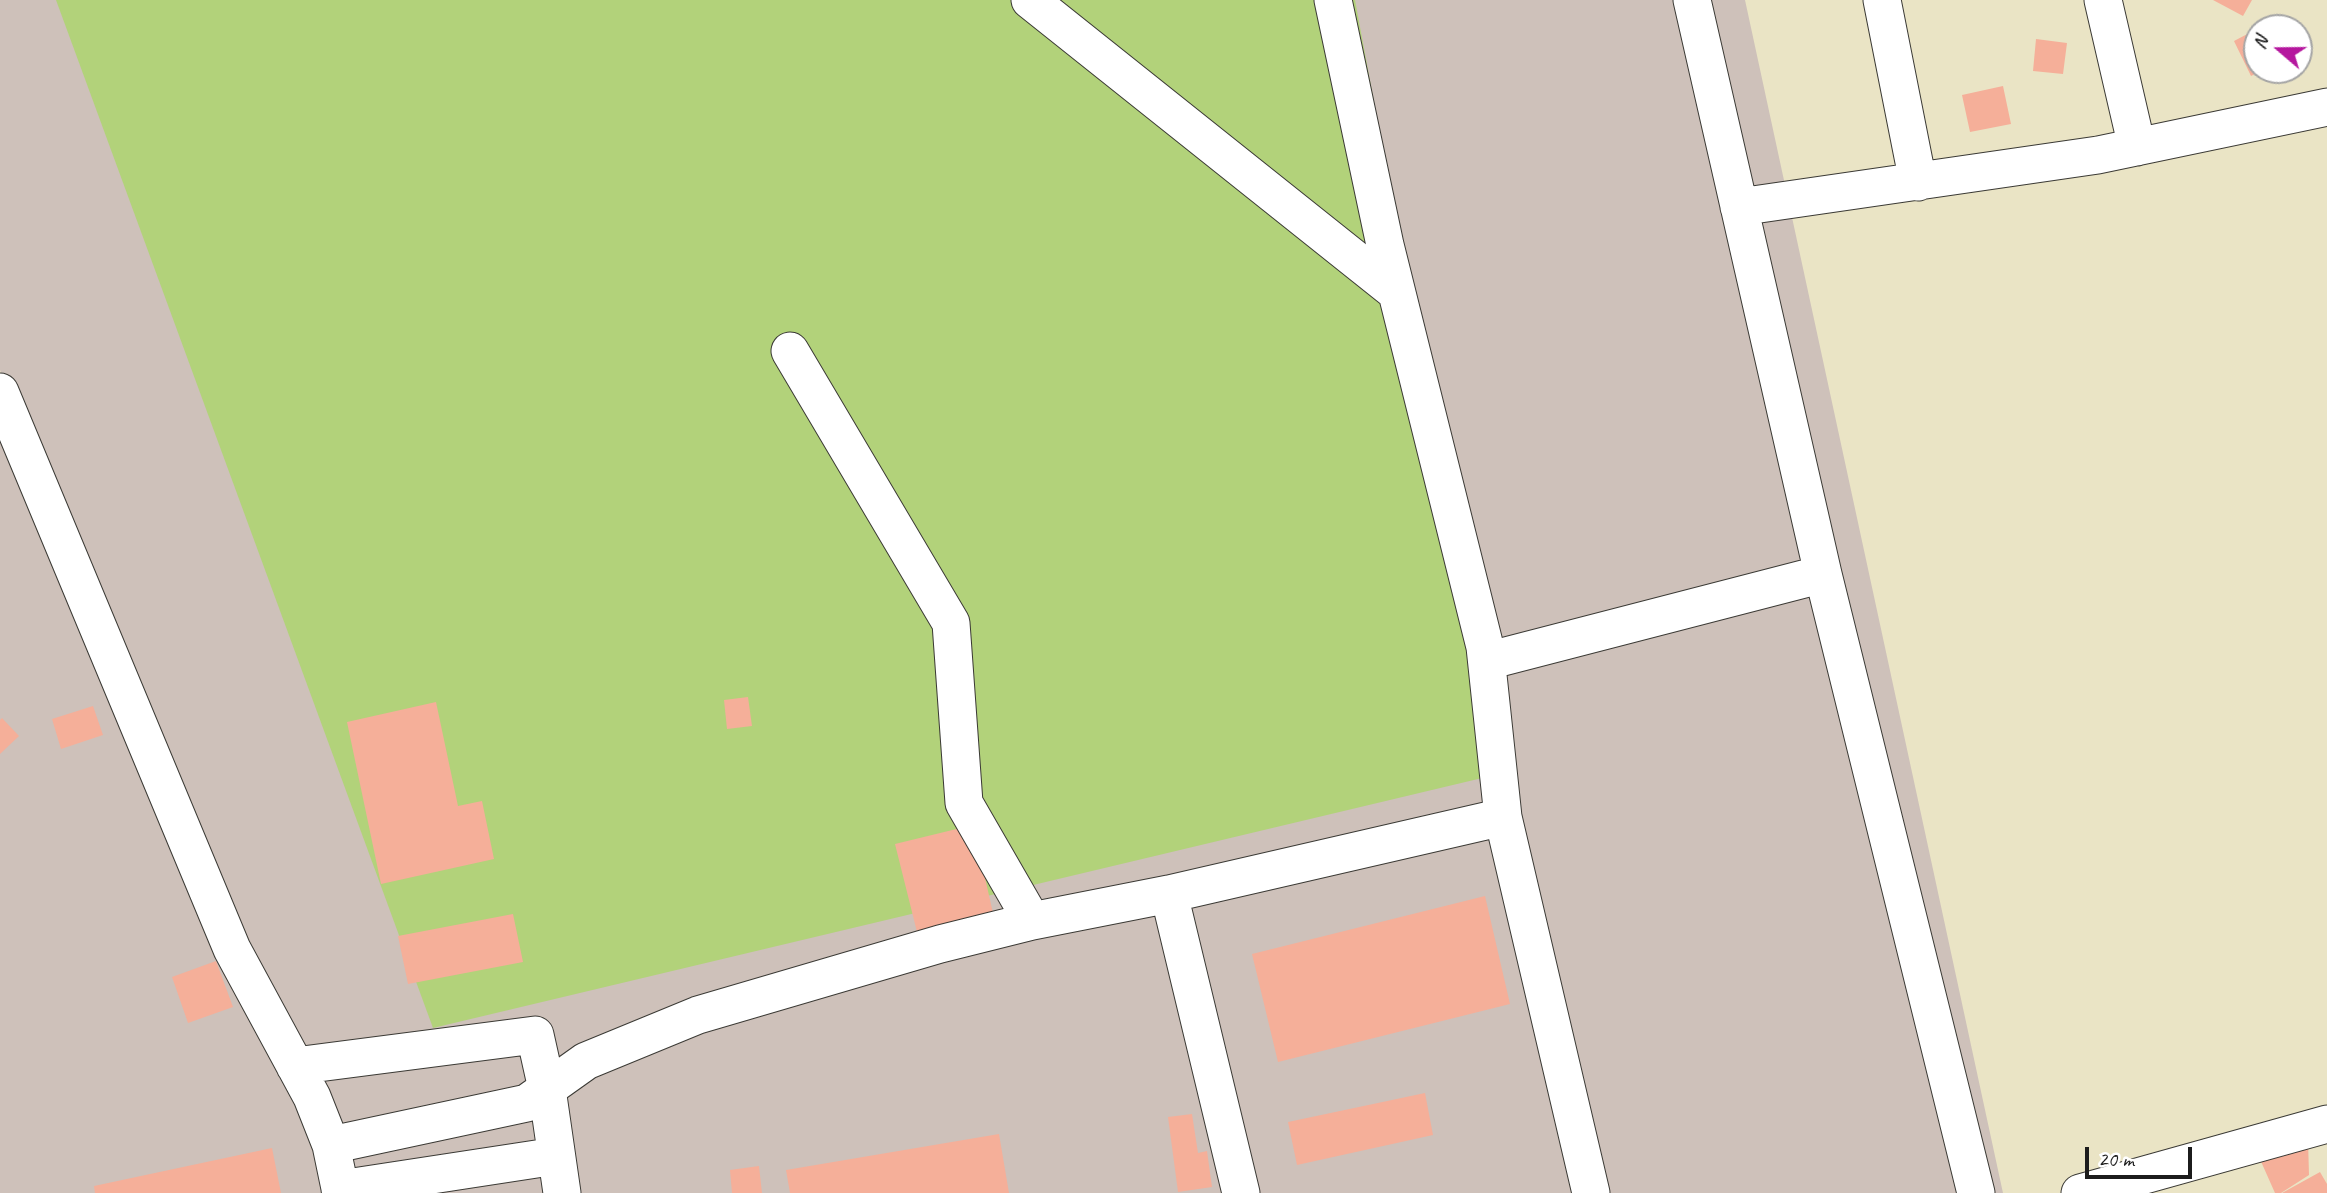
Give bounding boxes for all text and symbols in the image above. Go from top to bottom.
north arrow [2243,14,2313,84]
text: N [2247,33,2273,52]
scale bar [2089,1134,2196,1178]
text: 20 m [2098,1146,2134,1172]

